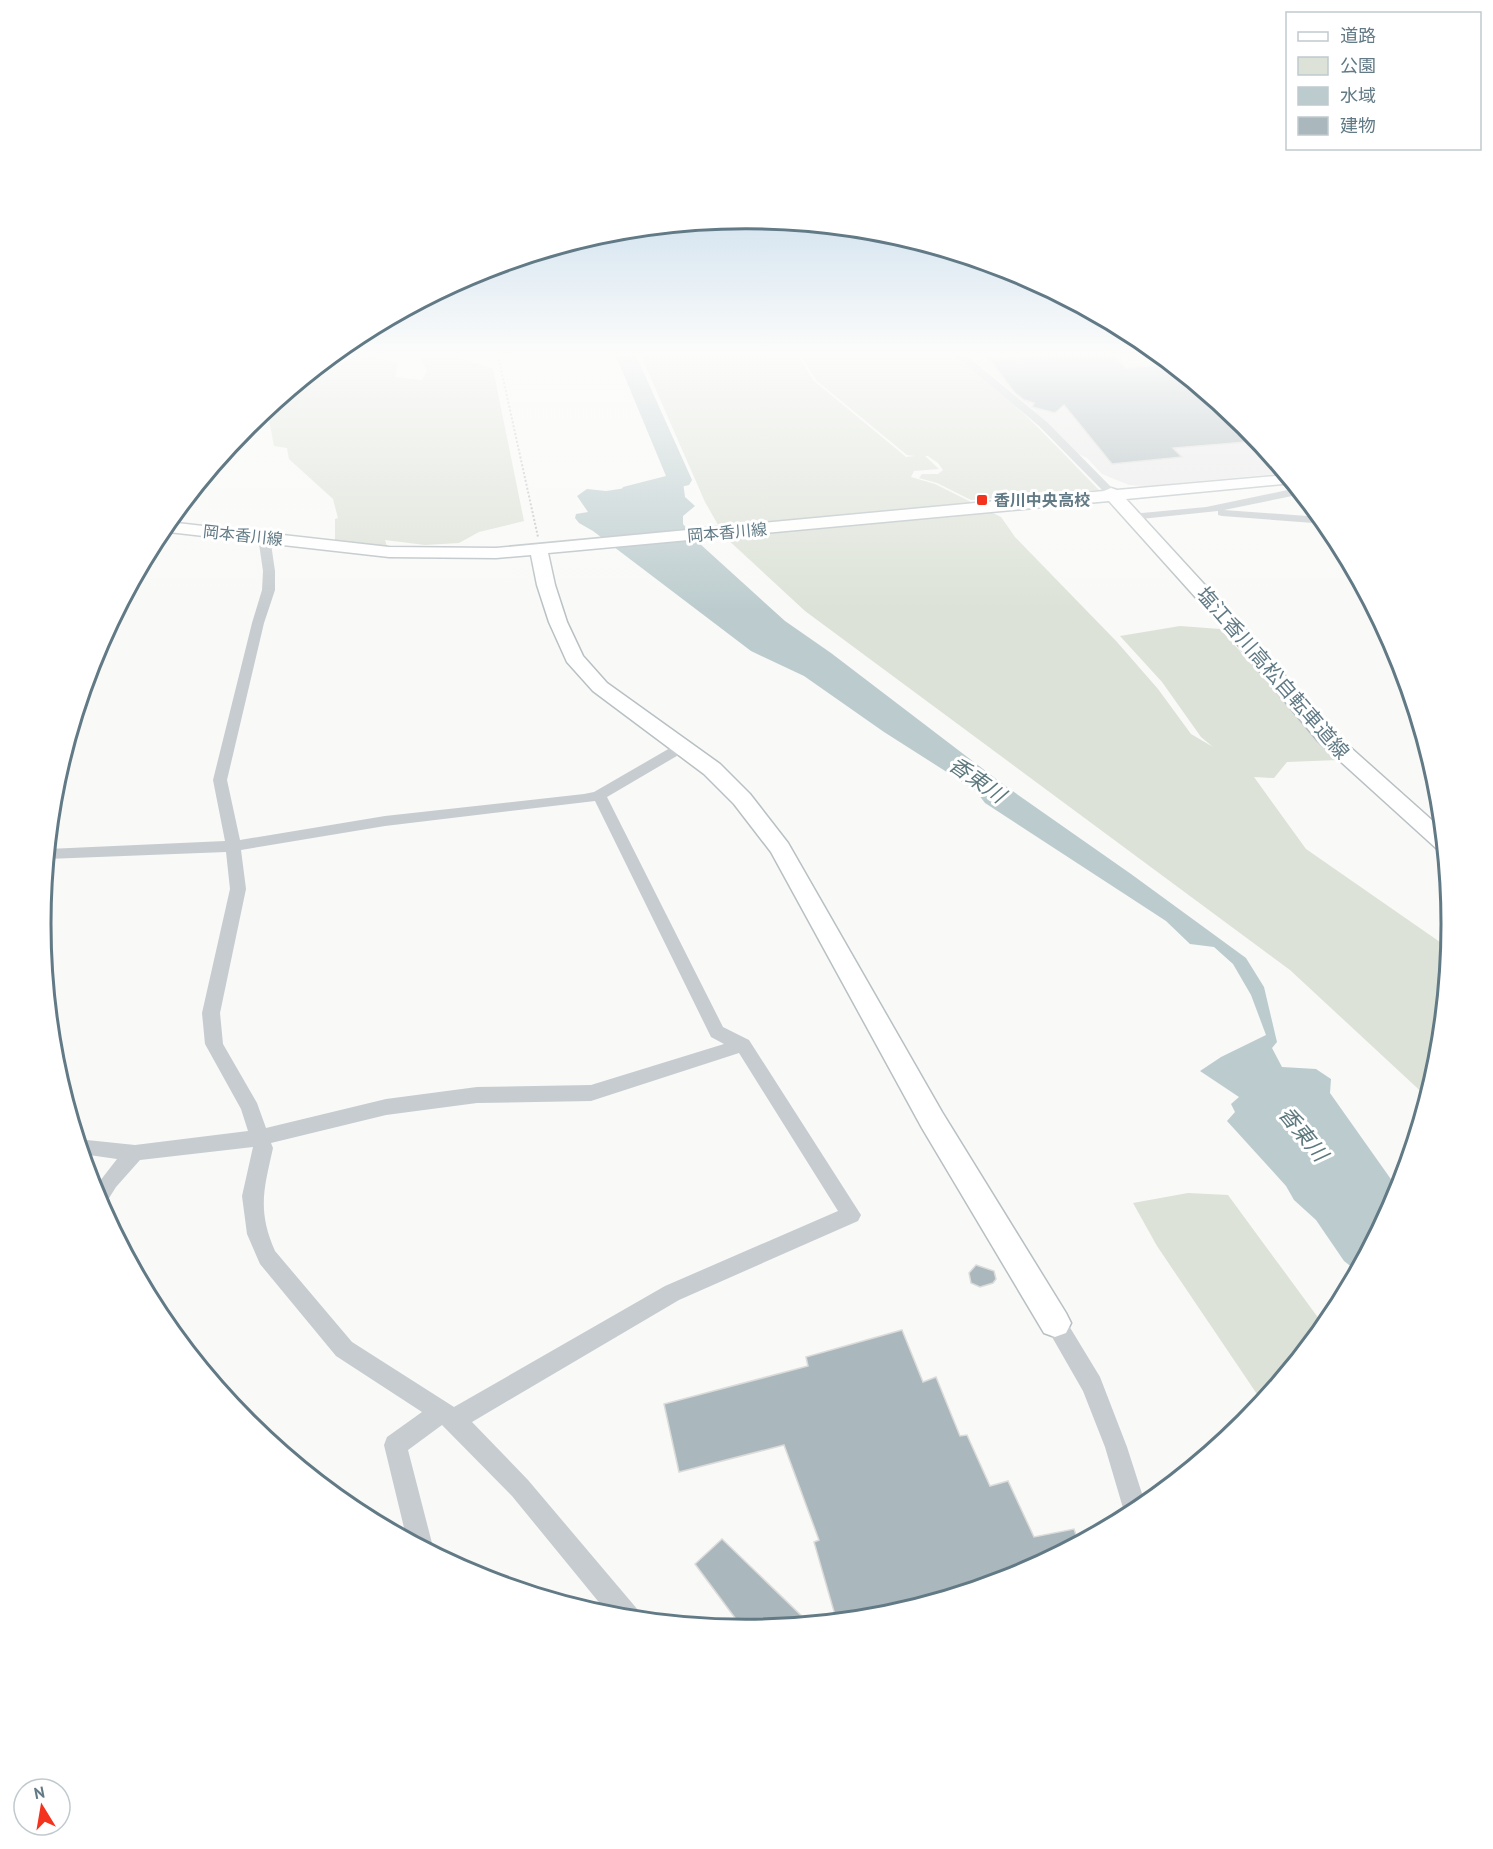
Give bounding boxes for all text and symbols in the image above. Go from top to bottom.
legend [1286,12,1481,150]
text: 道路 [1340,24,1376,47]
text: 公園 [1340,54,1376,77]
text: 水域 [1340,84,1376,107]
text: 建物 [1340,114,1376,137]
place label: 香川中央高校 [994,490,1090,510]
marker: 香川中央高校 [975,493,989,507]
street label: 岡本香川線 [686,519,768,545]
street label: 岡本香川線 [202,521,284,549]
street label: 塩江香川高松自転車道線 [1191,581,1355,765]
water label: 香東川 [944,750,1012,810]
water label: 香東川 [1273,1101,1335,1168]
north arrow [12,1777,72,1837]
text: N [32,1781,46,1803]

